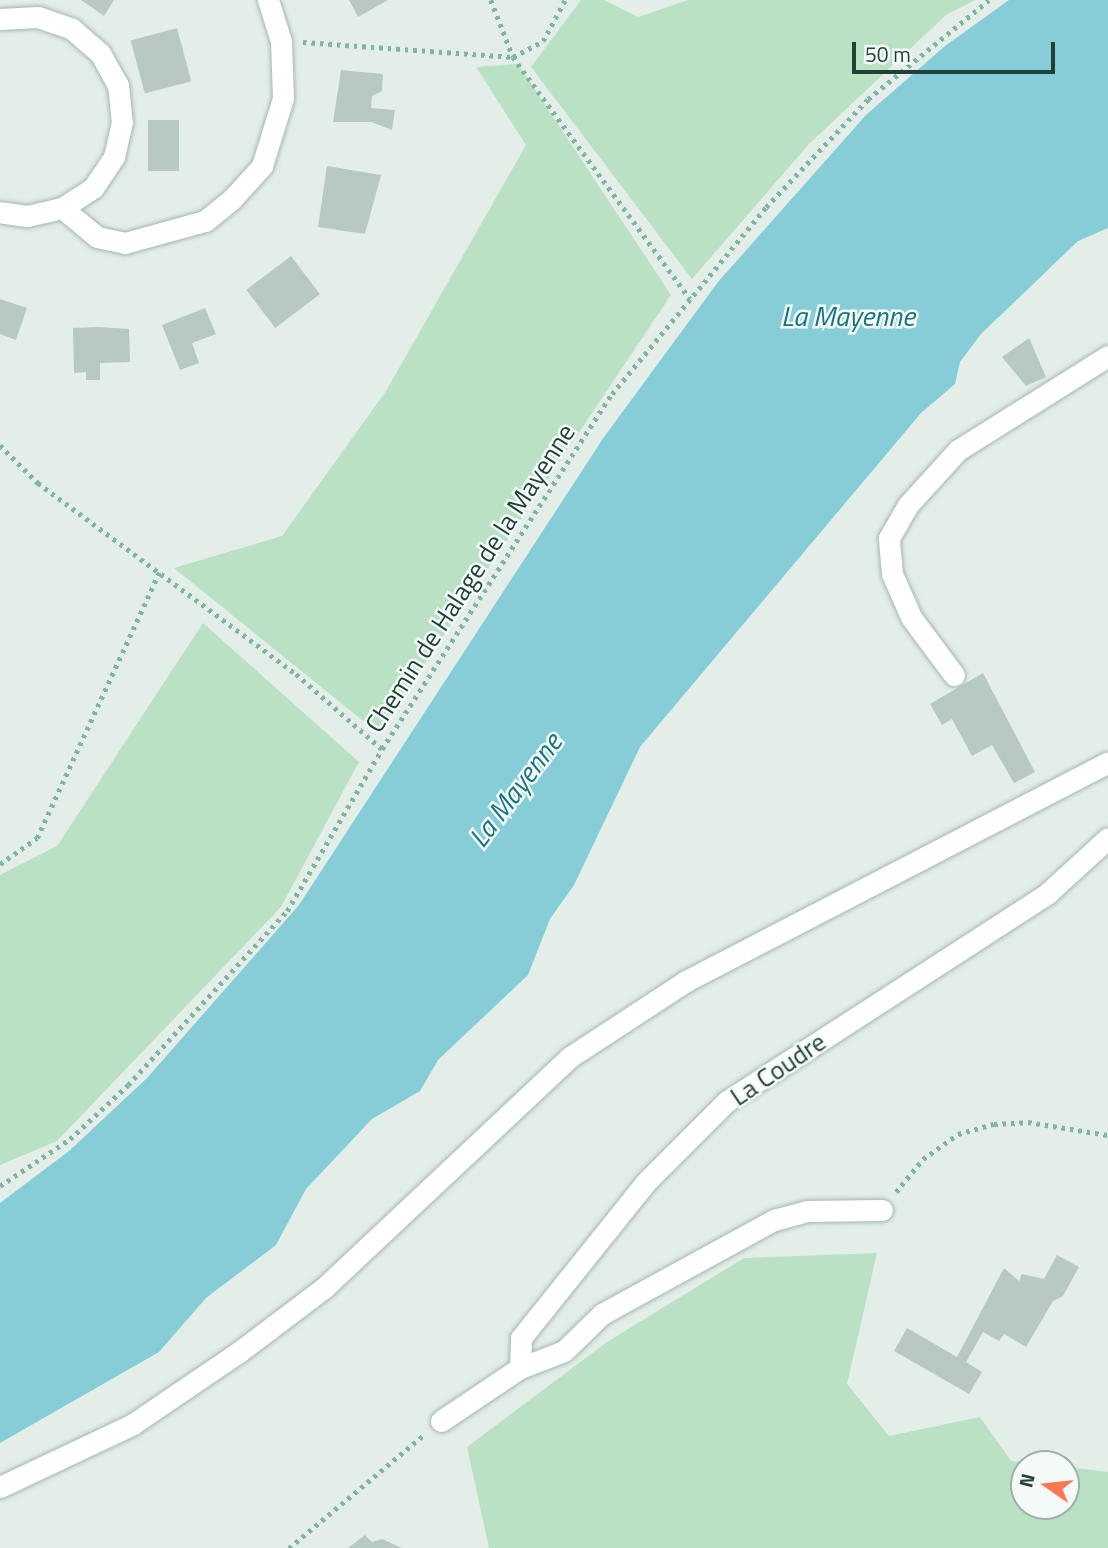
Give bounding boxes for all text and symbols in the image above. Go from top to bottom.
scale bar [856,28,1059,72]
text: 50 m [865,38,911,70]
water label: La Mayenne [781,299,915,333]
street label: Chemin de Halage de la Mayenne [359,418,581,738]
water label: La Mayenne [461,726,569,854]
street label: La Coudre [724,1026,832,1112]
north arrow [1010,1450,1080,1520]
text: N [1010,1470,1042,1490]

